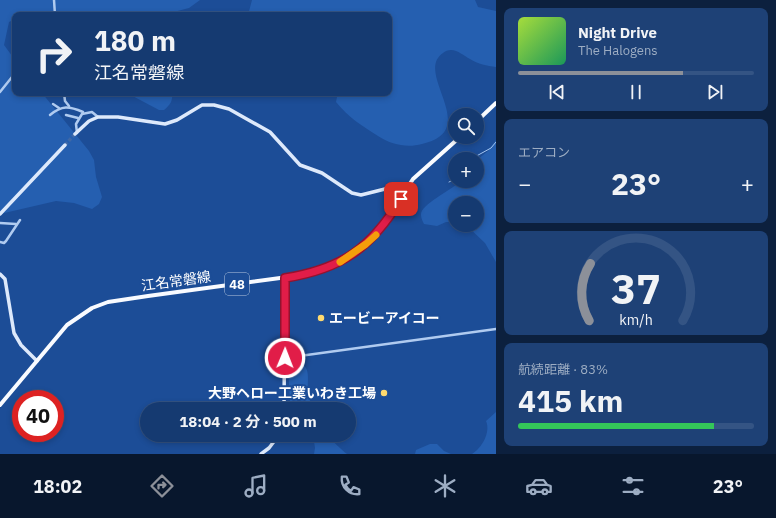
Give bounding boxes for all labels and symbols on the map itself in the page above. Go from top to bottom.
pin [384,182,418,216]
street label: 江名常磐線 [140,267,212,295]
road number: 48 [225,273,249,295]
place label: エービーアイコー [329,309,440,327]
marker: エービーアイコー [316,313,326,323]
position arrow [264,337,306,379]
place label: 大野ヘロー工業いわき工場 [208,384,376,402]
marker: 大野ヘロー工業いわき工場 [379,388,389,398]
speed limit sign: 40 [12,390,64,442]

